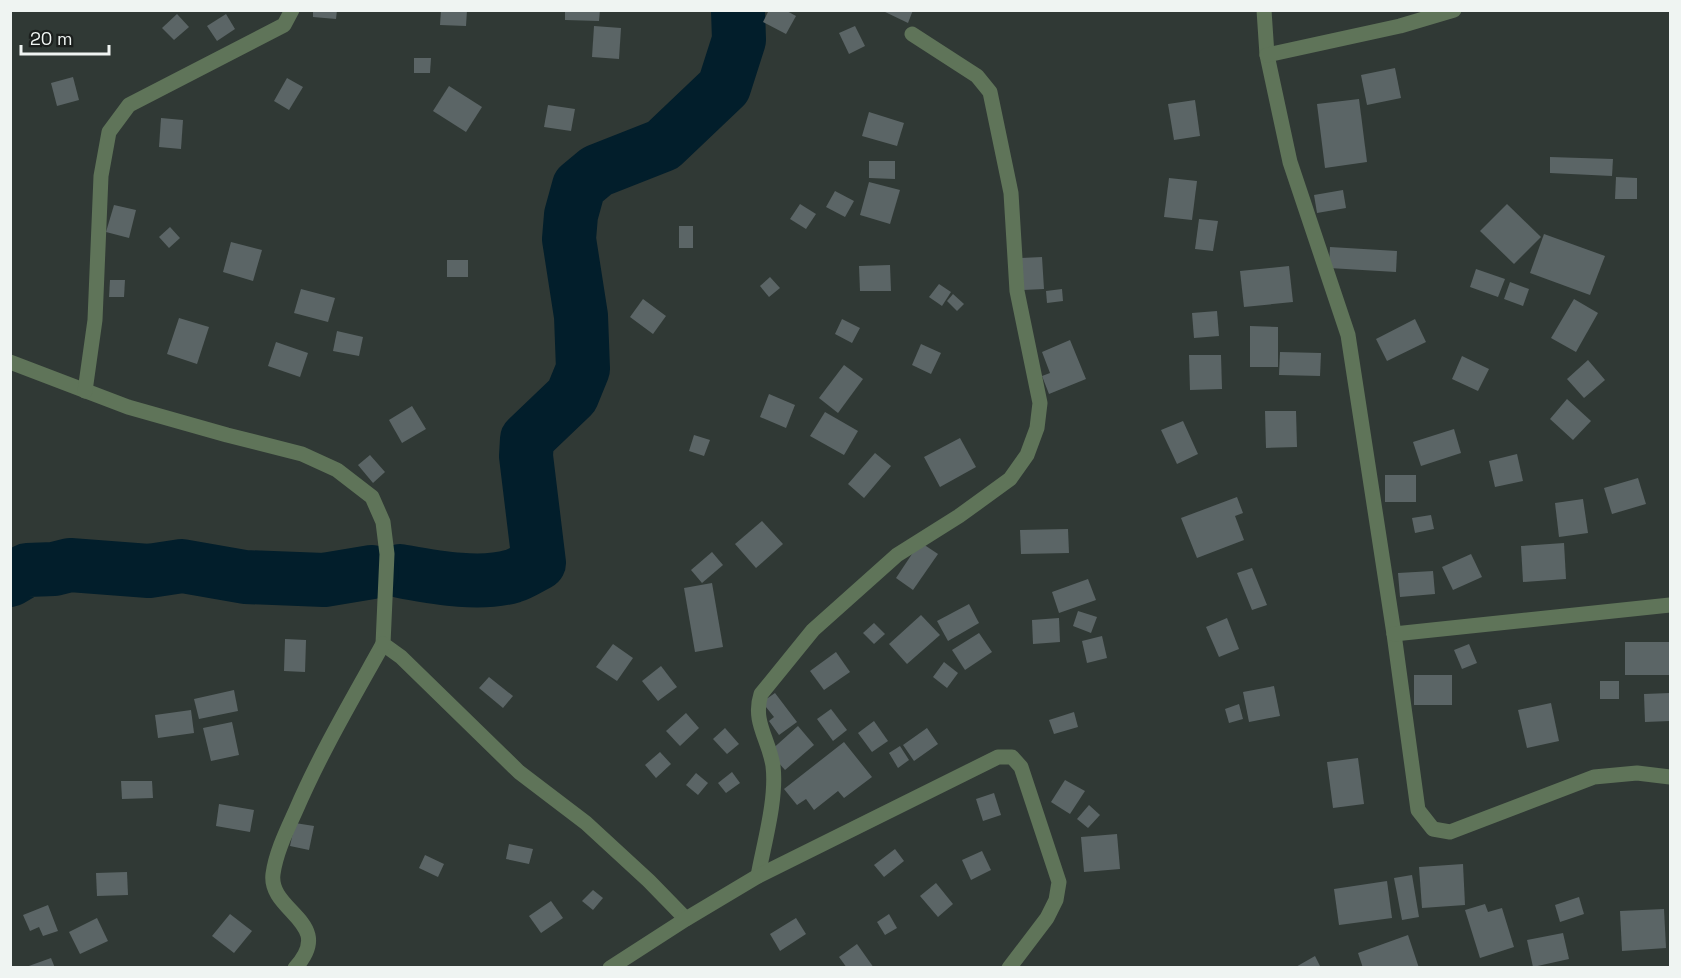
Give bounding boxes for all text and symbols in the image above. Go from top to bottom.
scale bar [21,18,110,56]
text: 20 m [30,27,73,50]

